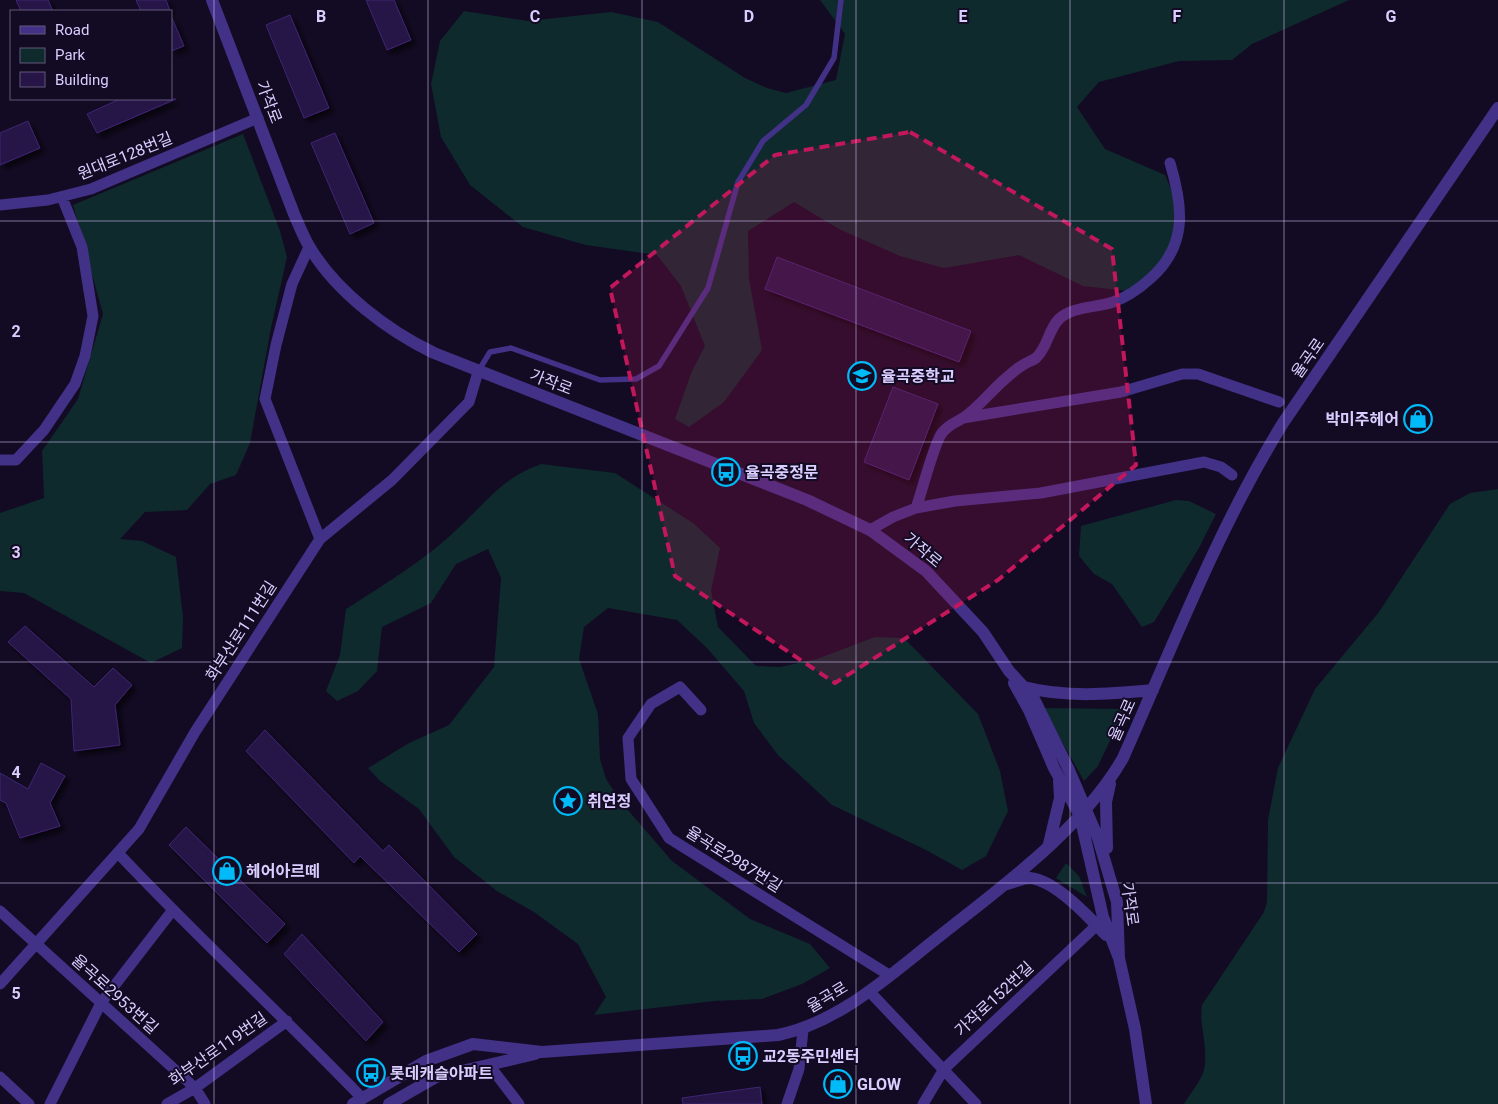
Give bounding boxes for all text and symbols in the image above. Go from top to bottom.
text: B [316,7,326,26]
text: C [530,7,540,26]
text: D [744,7,754,26]
text: E [959,7,968,26]
text: F [1173,7,1182,26]
text: G [1386,7,1397,26]
legend [10,10,172,100]
text: Road [55,21,89,39]
text: Park [55,46,86,64]
text: Building [55,71,109,89]
street label: 가작로 [252,78,286,126]
street label: 원대로128번길 [75,128,175,184]
text: 2 [11,322,21,341]
street label: 율곡로 [1288,334,1329,382]
school or university icon: 율곡중학교 [847,361,877,391]
street label: 가작로 [527,365,575,399]
place label: 율곡중학교 [881,367,955,386]
shop icon: 박미주헤어 [1403,404,1433,434]
place label: 박미주헤어 [1325,410,1399,429]
bus stop icon: 율곡중정문 [711,457,741,487]
place label: 율곡중정문 [745,463,819,482]
street label: 가작로 [900,529,946,572]
text: 3 [11,543,21,562]
street label: 화부산로111번길 [202,577,280,685]
street label: 율곡로 [1104,696,1140,744]
text: 4 [11,763,21,782]
place icon: 취연정 [553,786,583,816]
place label: 취연정 [587,792,631,811]
street label: 율곡로2987번길 [683,822,785,896]
shop icon: 헤어아르떼 [212,856,242,886]
place label: 헤어아르떼 [246,862,320,881]
street label: 가작로 [1118,881,1143,927]
street label: 율곡로2953번길 [68,950,162,1038]
street label: 가작로152번길 [951,958,1037,1040]
street label: 율곡로 [803,977,851,1017]
text: 5 [11,984,21,1003]
street label: 화부산로119번길 [165,1008,271,1090]
bus stop icon: 교2동주민센터 [728,1041,758,1071]
place label: 교2동주민센터 [762,1047,860,1066]
bus stop icon: 롯데캐슬아파트 [356,1058,386,1088]
place label: 롯데캐슬아파트 [390,1064,493,1083]
shop icon: GLOW [823,1069,853,1099]
place label: GLOW [857,1075,901,1094]

